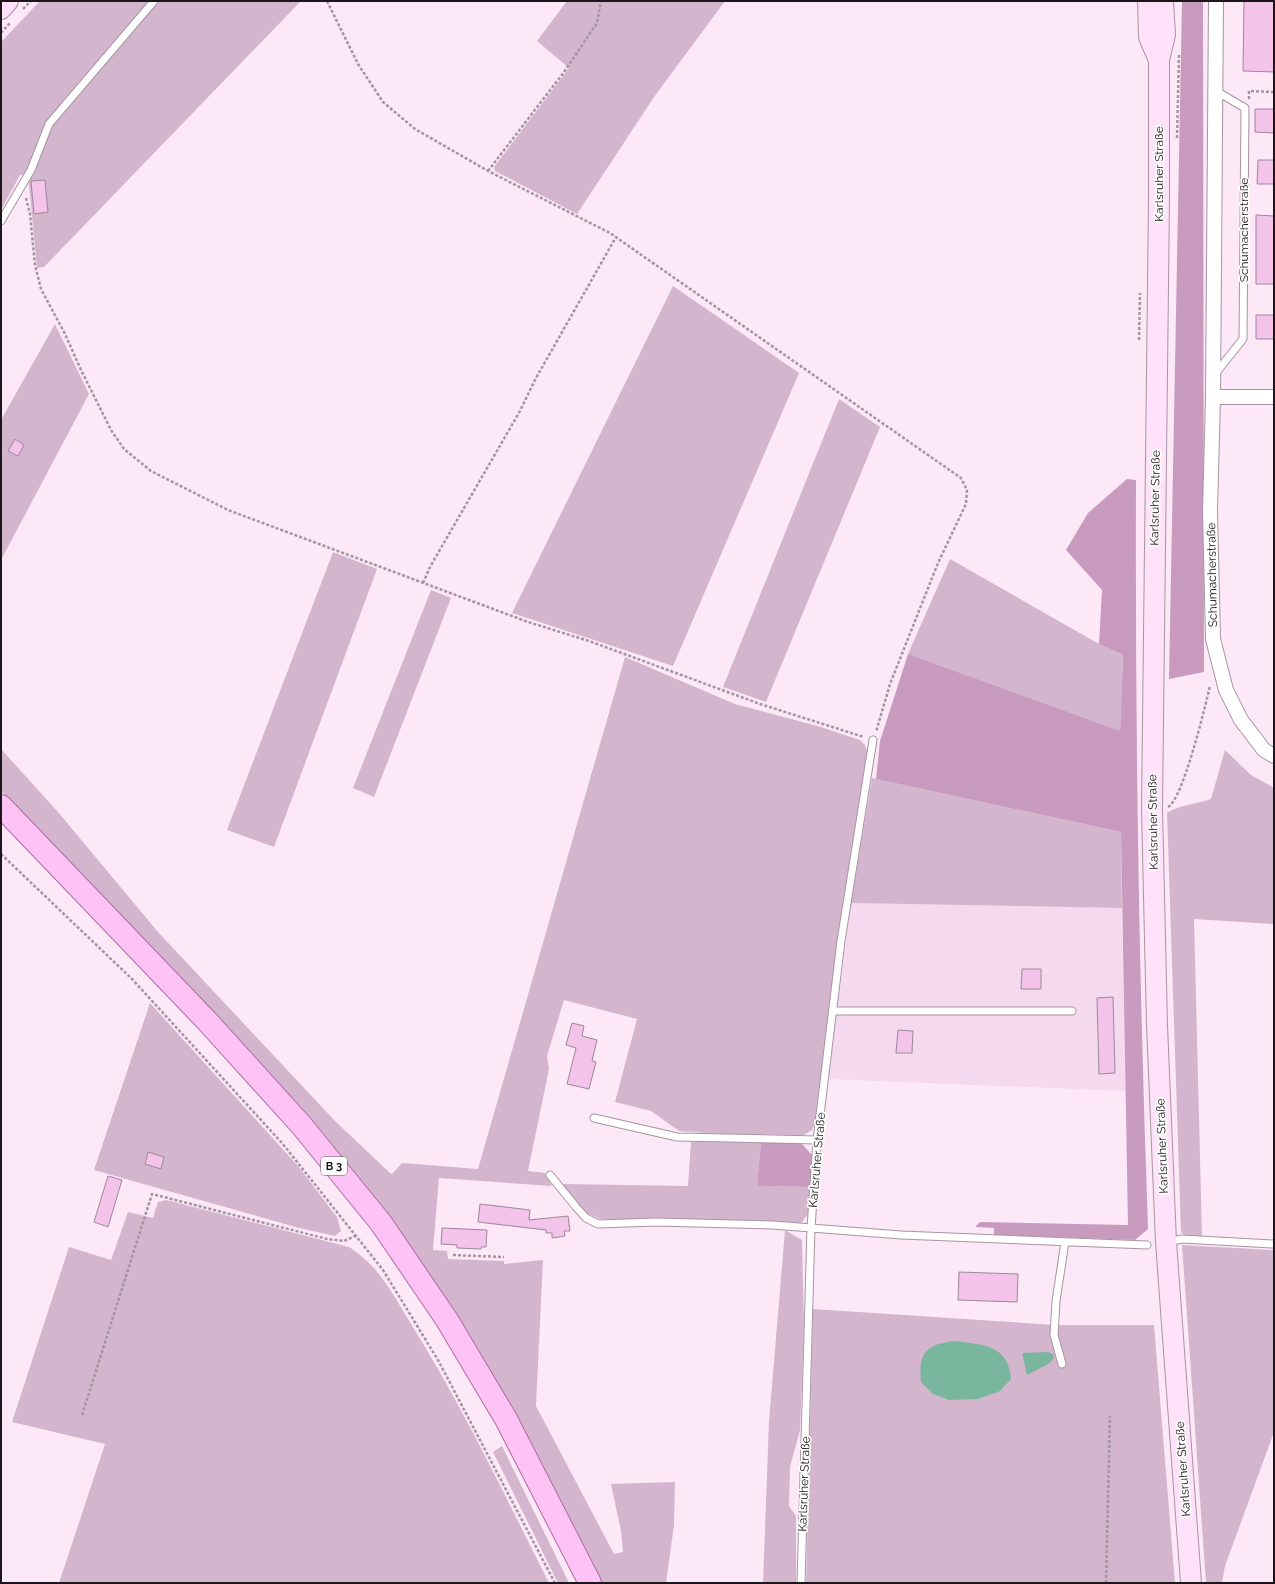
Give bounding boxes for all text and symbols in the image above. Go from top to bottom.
street label: Karlsruher Straße [1152,126,1166,222]
street label: Schumacherstraße [1237,178,1251,282]
street label: Karlsruher Straße [1147,450,1163,546]
street label: Schumacherstraße [1204,523,1220,627]
street label: Karlsruher Straße [1145,774,1161,870]
street label: Karlsruher Straße [1153,1098,1171,1194]
street label: Karlsruher Straße [806,1112,828,1208]
road number: B 3 [321,1157,347,1175]
street label: Karlsruher Straße [1173,1421,1193,1517]
street label: Karlsruher Straße [795,1436,813,1532]

